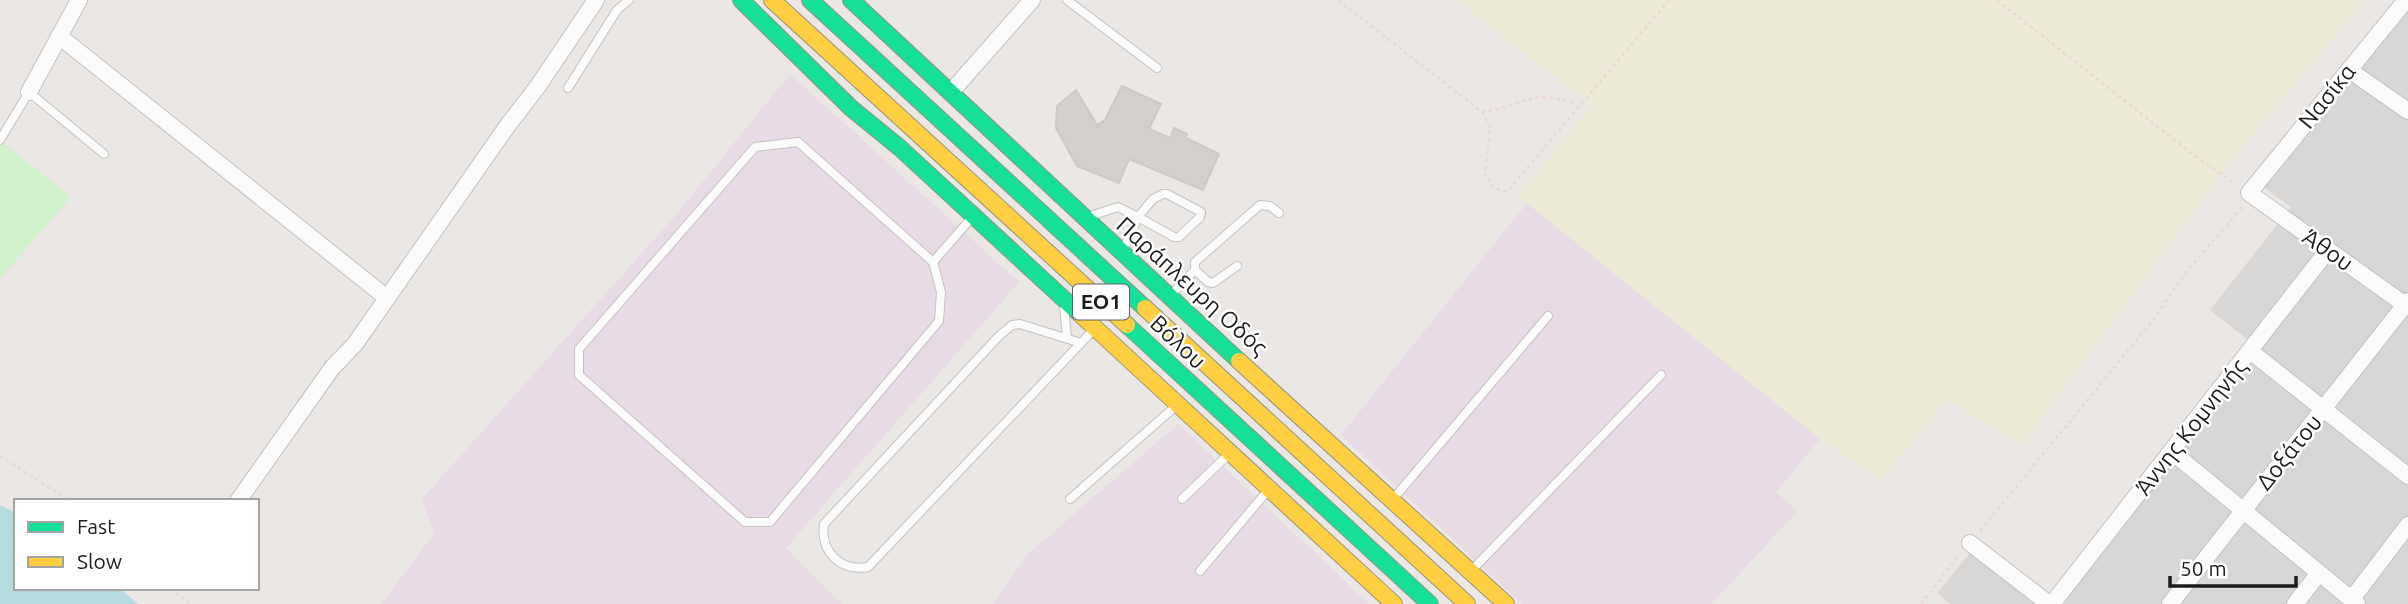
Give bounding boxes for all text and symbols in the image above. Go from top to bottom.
street label: Νασίκα [2293,58,2360,133]
street label: Παράπλευρη Οδός [1111,212,1273,360]
street label: Άθου [2299,224,2358,276]
road number: ΕΟ1 [1073,284,1129,320]
street label: Βόλου [1146,310,1211,373]
street label: Άννης Κομνηνής [2130,354,2252,500]
street label: Δοξάτου [2251,409,2328,495]
legend [14,499,259,590]
text: Fast [77,514,115,538]
scale bar [2170,544,2296,588]
text: Slow [77,549,122,573]
text: 50 m [2180,556,2227,580]

